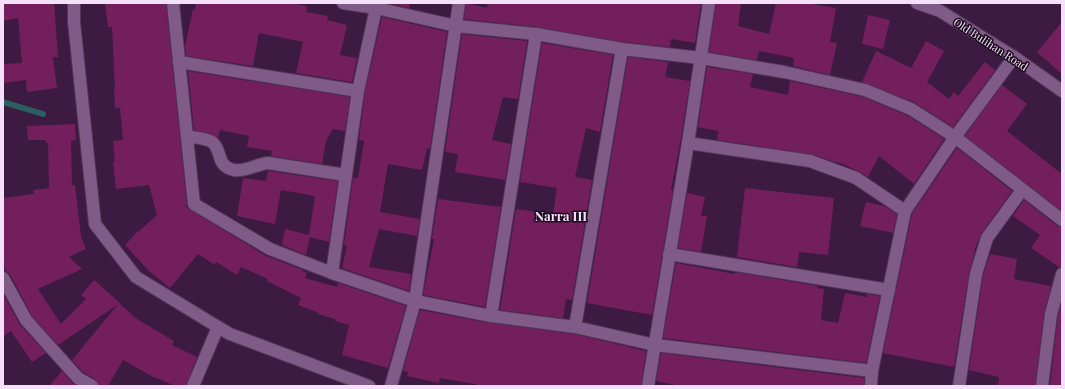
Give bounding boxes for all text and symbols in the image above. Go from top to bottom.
street label: Old Bulihan Road [951,14,1032,74]
district label: Narra III [535,207,587,224]

